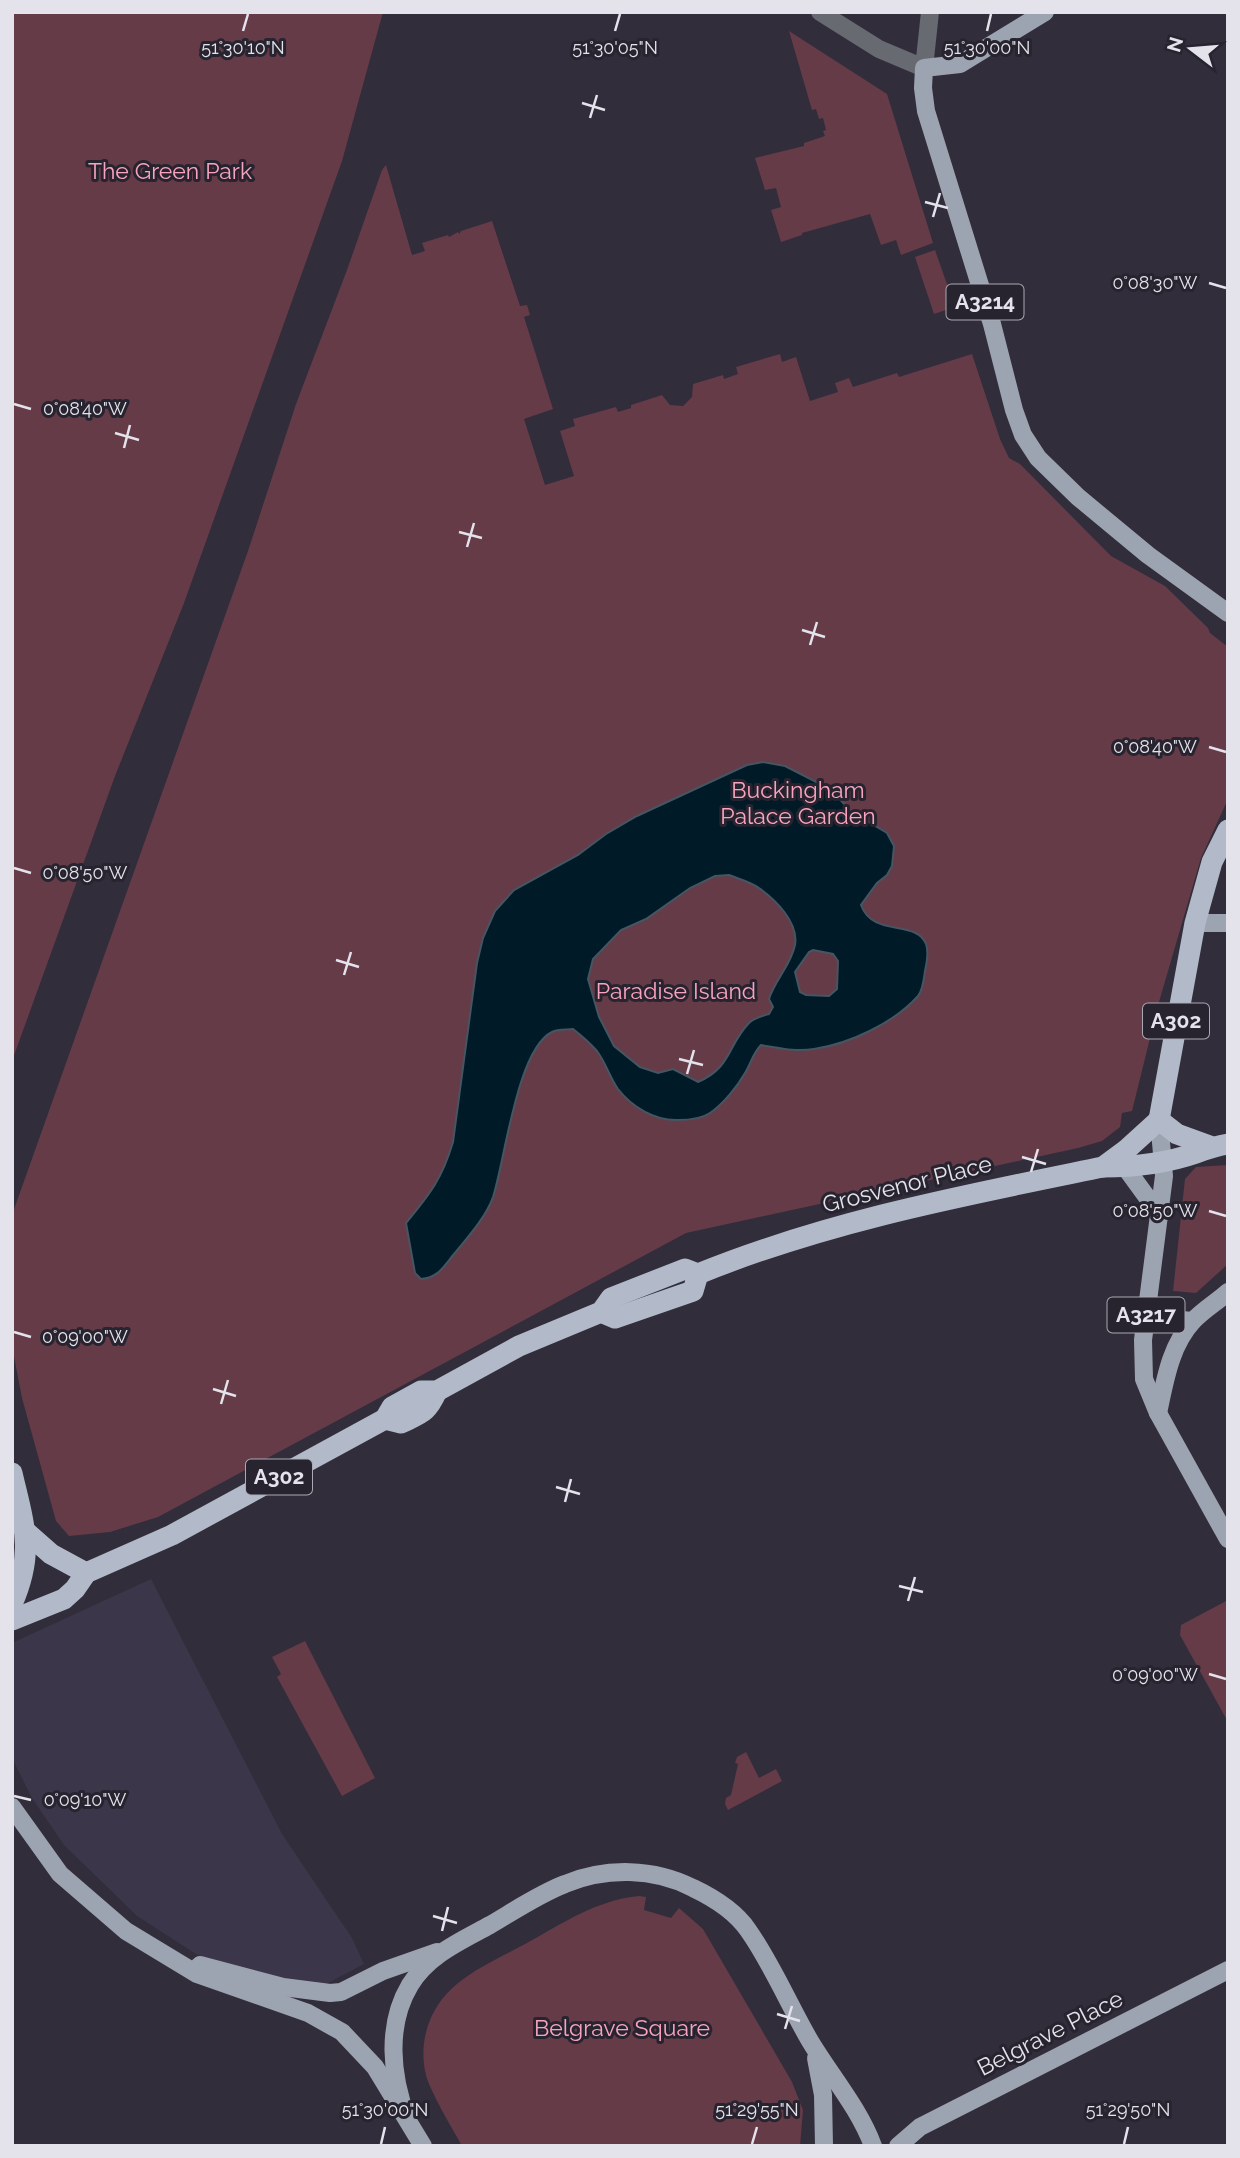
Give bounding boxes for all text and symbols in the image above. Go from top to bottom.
north arrow [1156,14,1226,84]
text: N [1162,34,1187,54]
text: 51°30'10"N [201,37,285,58]
text: 51°30'05"N [572,37,658,58]
text: 51°30'00"N [944,37,1030,58]
park label: The Green Park [88,157,252,184]
text: 0°08'30"W [1113,272,1198,293]
road number: A3214 [946,284,1024,320]
text: 0°08'40"W [43,398,127,419]
text: 0°08'40"W [1113,736,1197,757]
park label: Buckingham Palace Garden [720,776,876,829]
text: 0°08'50"W [43,862,128,883]
park label: Paradise Island [596,977,756,1004]
road number: A302 [1143,1004,1209,1038]
street label: Grosvenor Place [819,1149,994,1218]
text: 0°08'50"W [1113,1200,1198,1221]
road number: A3217 [1108,1298,1184,1332]
text: 0°09'00"W [42,1326,128,1347]
road number: A302 [246,1460,312,1494]
text: 0°09'00"W [1112,1664,1198,1685]
text: 0°09'10"W [44,1789,126,1810]
street label: Belgrave Place [972,1984,1127,2081]
park label: Belgrave Square [534,2014,710,2041]
text: 51°30'00"N [342,2099,428,2120]
text: 51°29'55"N [715,2099,799,2120]
text: 51°29'50"N [1086,2099,1170,2120]

